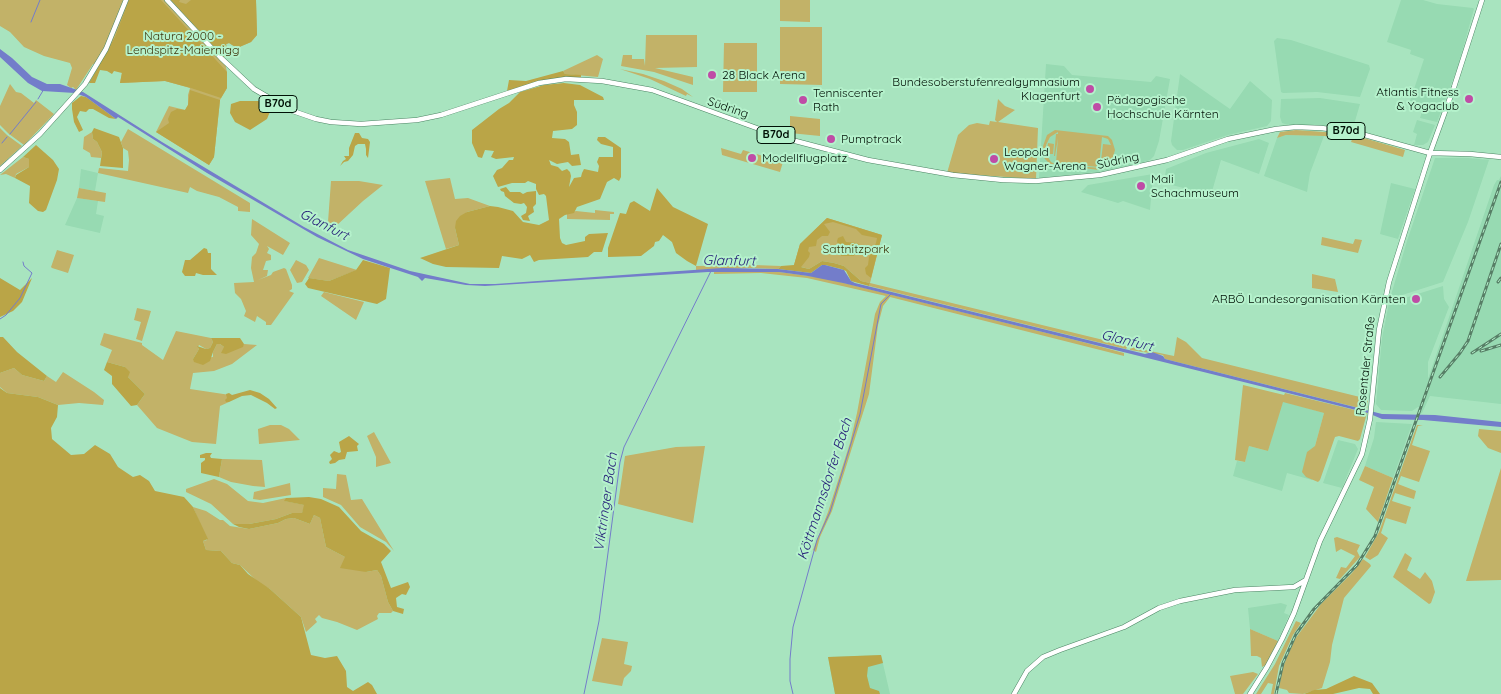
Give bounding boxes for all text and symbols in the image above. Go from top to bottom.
park label: Natura 2000 - Lendspitz-Maiernigg [127,29,239,57]
place label: 28 Black Arena [722,68,805,82]
marker: 28 Black Arena [706,69,718,81]
place label: Bundesoberstufenrealgymnasium Klagenfurt [892,75,1080,103]
marker: Bundesoberstufenrealgymnasium Klagenfurt [1084,83,1096,95]
place label: Atlantis Fitness & Yogaclub [1376,85,1459,113]
place label: Tenniscenter Rath [813,86,883,114]
place label: Pädagogische Hochschule Kärnten [1107,93,1219,121]
marker: Atlantis Fitness & Yogaclub [1463,93,1475,105]
street label: Südring [706,94,750,122]
marker: Tenniscenter Rath [797,94,809,106]
road number: B70d [259,96,297,112]
marker: Pädagogische Hochschule Kärnten [1091,101,1103,113]
road number: B70d [1327,122,1365,140]
road number: B70d [757,126,795,144]
place label: Pumptrack [841,132,902,146]
marker: Pumptrack [825,133,837,145]
place label: Leopold Wagner-Arena [1004,145,1086,173]
street label: Südring [1096,150,1140,172]
place label: Modellflugplatz [762,151,847,165]
marker: Modellflugplatz [746,152,758,164]
marker: Leopold Wagner-Arena [988,153,1000,165]
place label: Mali Schachmuseum [1151,172,1239,200]
marker: Mali Schachmuseum [1135,180,1147,192]
water label: Glanfurt [297,206,351,244]
park label: Sattnitzpark [822,242,890,256]
water label: Glanfurt [703,252,755,270]
place label: ARBÖ Landesorganisation Kärnten [1212,292,1406,306]
marker: ARBÖ Landesorganisation Kärnten [1410,293,1422,305]
street label: Rosentaler Straße [1354,316,1378,416]
water label: Glanfurt [1099,326,1155,356]
water label: Köttmannsdorfer Bach [794,416,856,562]
water label: Viktringer Bach [591,452,621,552]

